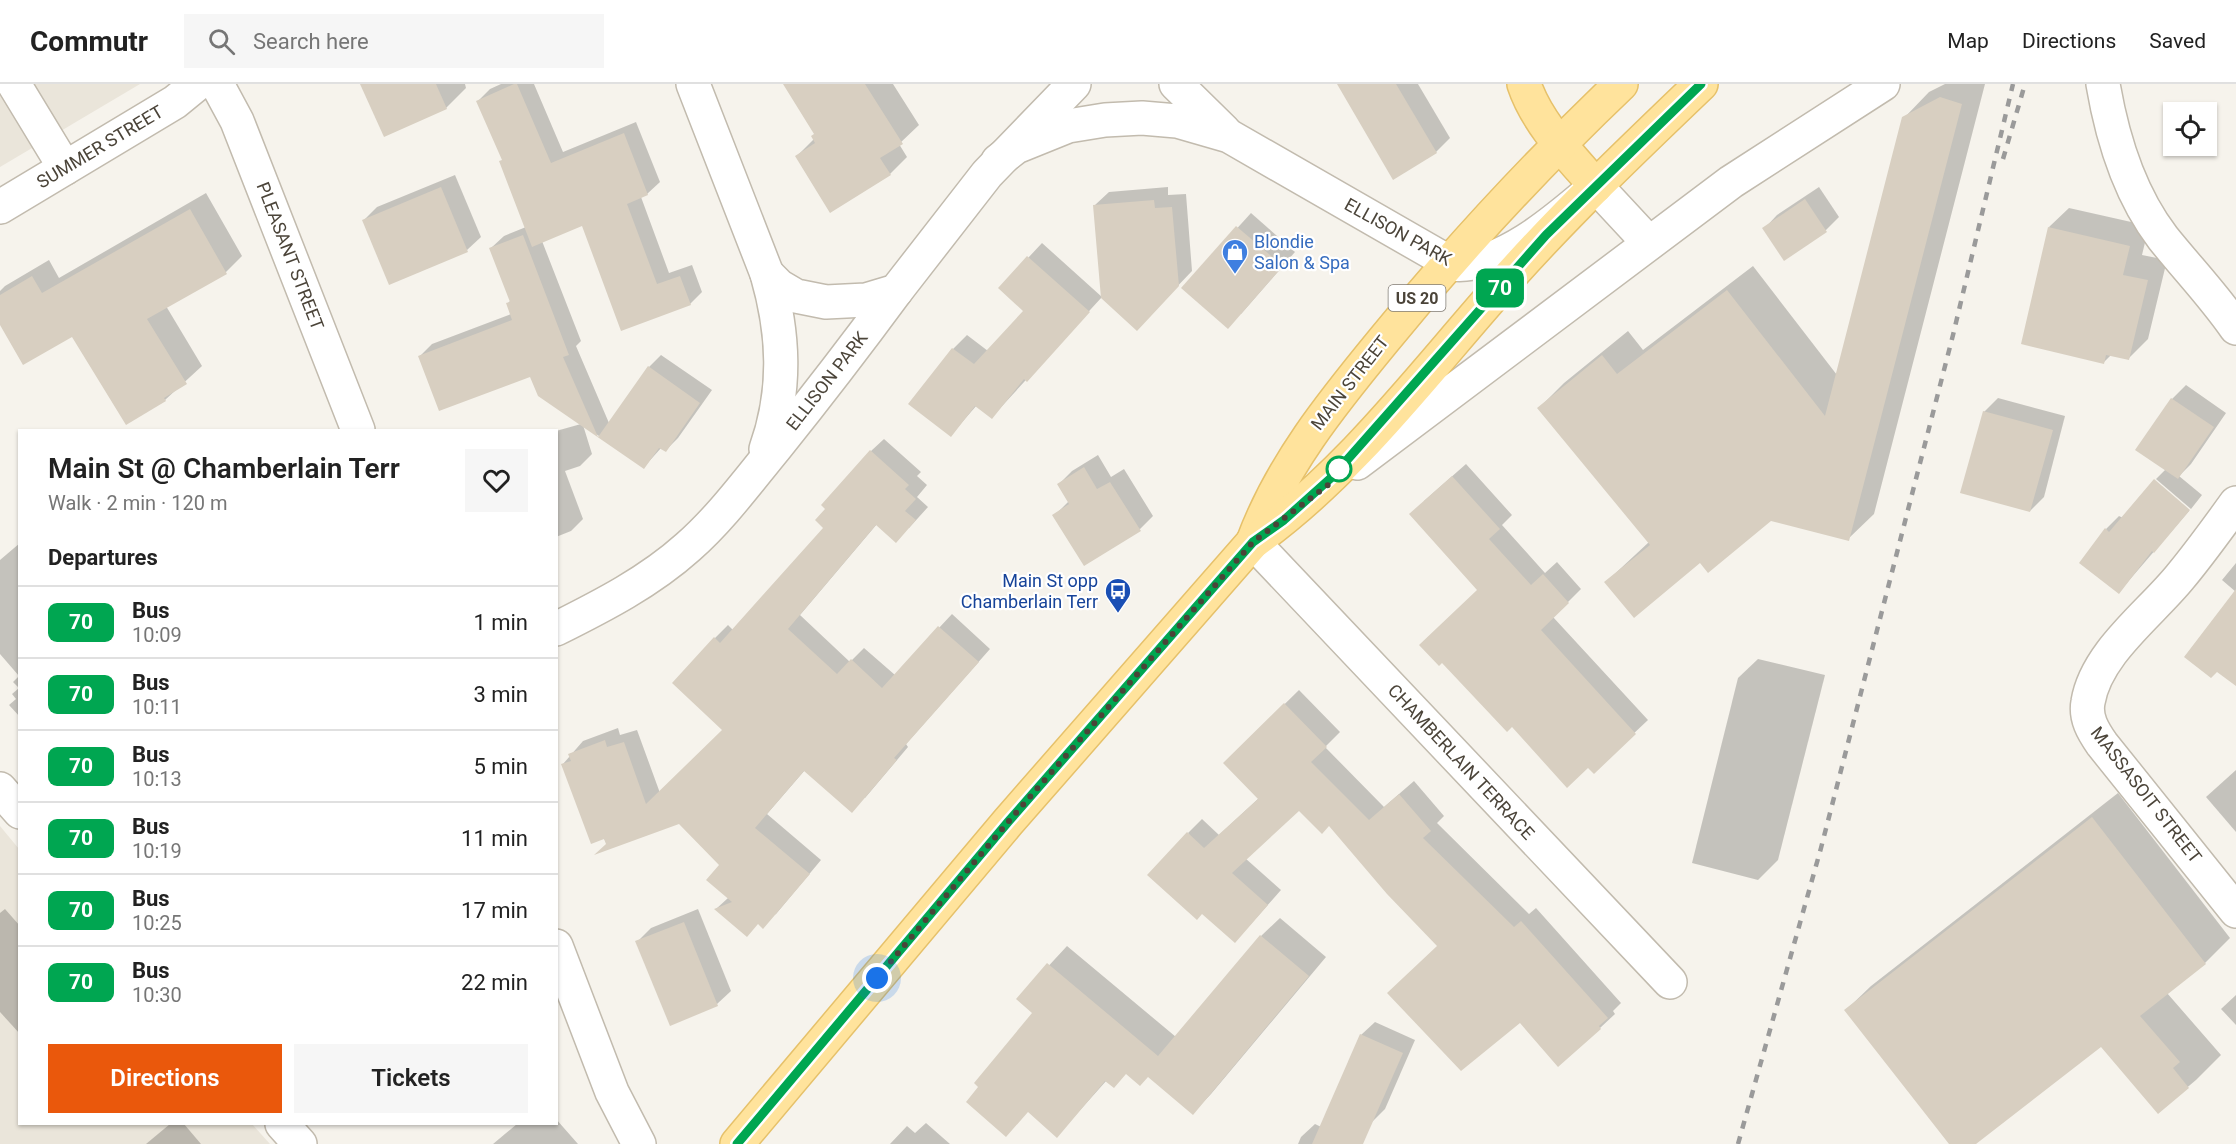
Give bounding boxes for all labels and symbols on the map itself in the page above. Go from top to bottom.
street label: SUMMER STREET [33,100,167,193]
street label: PLEASANT STREET [253,179,328,333]
street label: ELLISON PARK [1341,193,1456,270]
place label: Blondie Salon & Spa [1254,231,1350,273]
shop icon: Blondie Salon & Spa [1220,237,1250,275]
line badge: 70 [1473,268,1527,308]
road number: US 20 [1388,285,1446,311]
street label: ELLISON PARK [782,327,872,434]
street label: MAIN STREET [1306,331,1393,434]
unlabelled marker [1326,456,1352,482]
place label: Main St opp Chamberlain Terr [961,570,1098,612]
bus stop icon: Main St opp Chamberlain Terr [1103,576,1133,614]
street label: CHAMBERLAIN TERRACE [1384,680,1539,844]
street label: MASSASOIT STREET [2087,722,2206,867]
your location [862,963,892,993]

